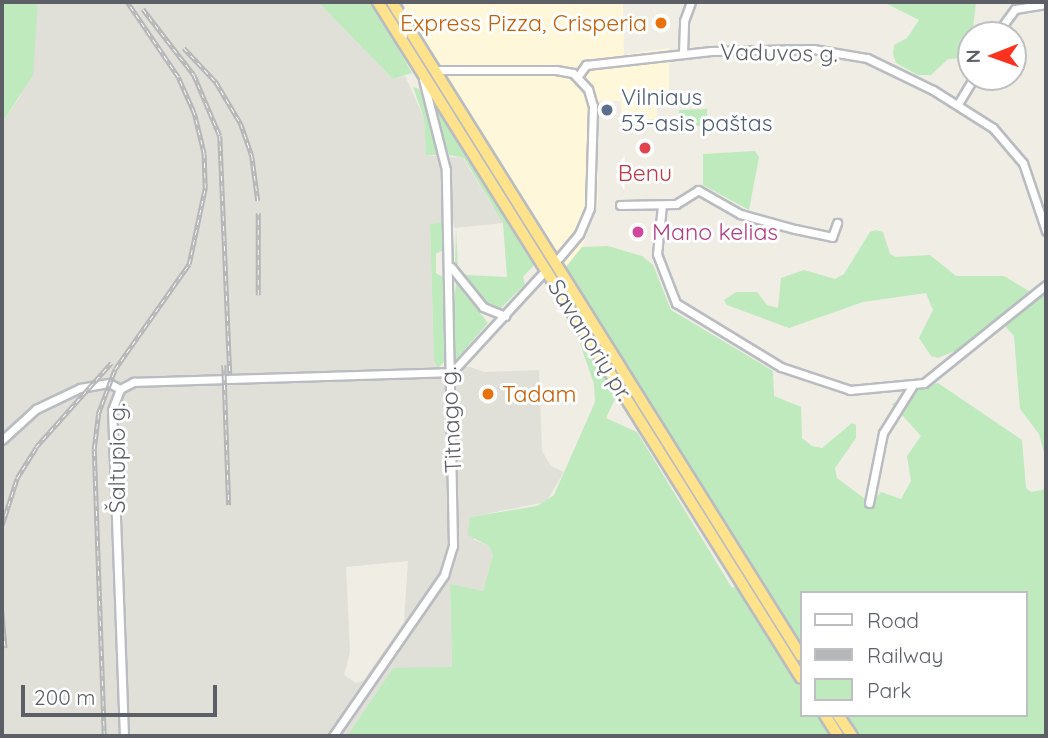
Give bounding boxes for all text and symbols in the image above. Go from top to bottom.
place label: Express Pizza, Crisperia [400,9,647,37]
marker: Express Pizza, Crisperia [653,15,669,31]
north arrow [957,21,1027,91]
street label: Vaduvos g. [720,38,838,68]
text: N [961,49,985,64]
place label: Vilniaus 53-asis paštas [621,83,772,137]
marker: Vilniaus 53-asis paštas [599,102,615,118]
marker: Benu [637,140,653,156]
place label: Benu [618,159,672,187]
place label: Mano kelias [652,218,778,246]
marker: Mano kelias [630,224,646,240]
street label: Savanorių pr. [542,274,638,406]
street label: Titnago g. [434,366,468,474]
place label: Tadam [502,380,576,408]
marker: Tadam [480,386,496,402]
street label: Šaltupio g. [103,403,131,513]
legend [800,591,1027,717]
text: Road [867,607,919,633]
text: Railway [867,642,943,668]
scale bar [24,672,220,716]
text: Park [867,677,911,703]
text: 200 m [34,684,96,710]

